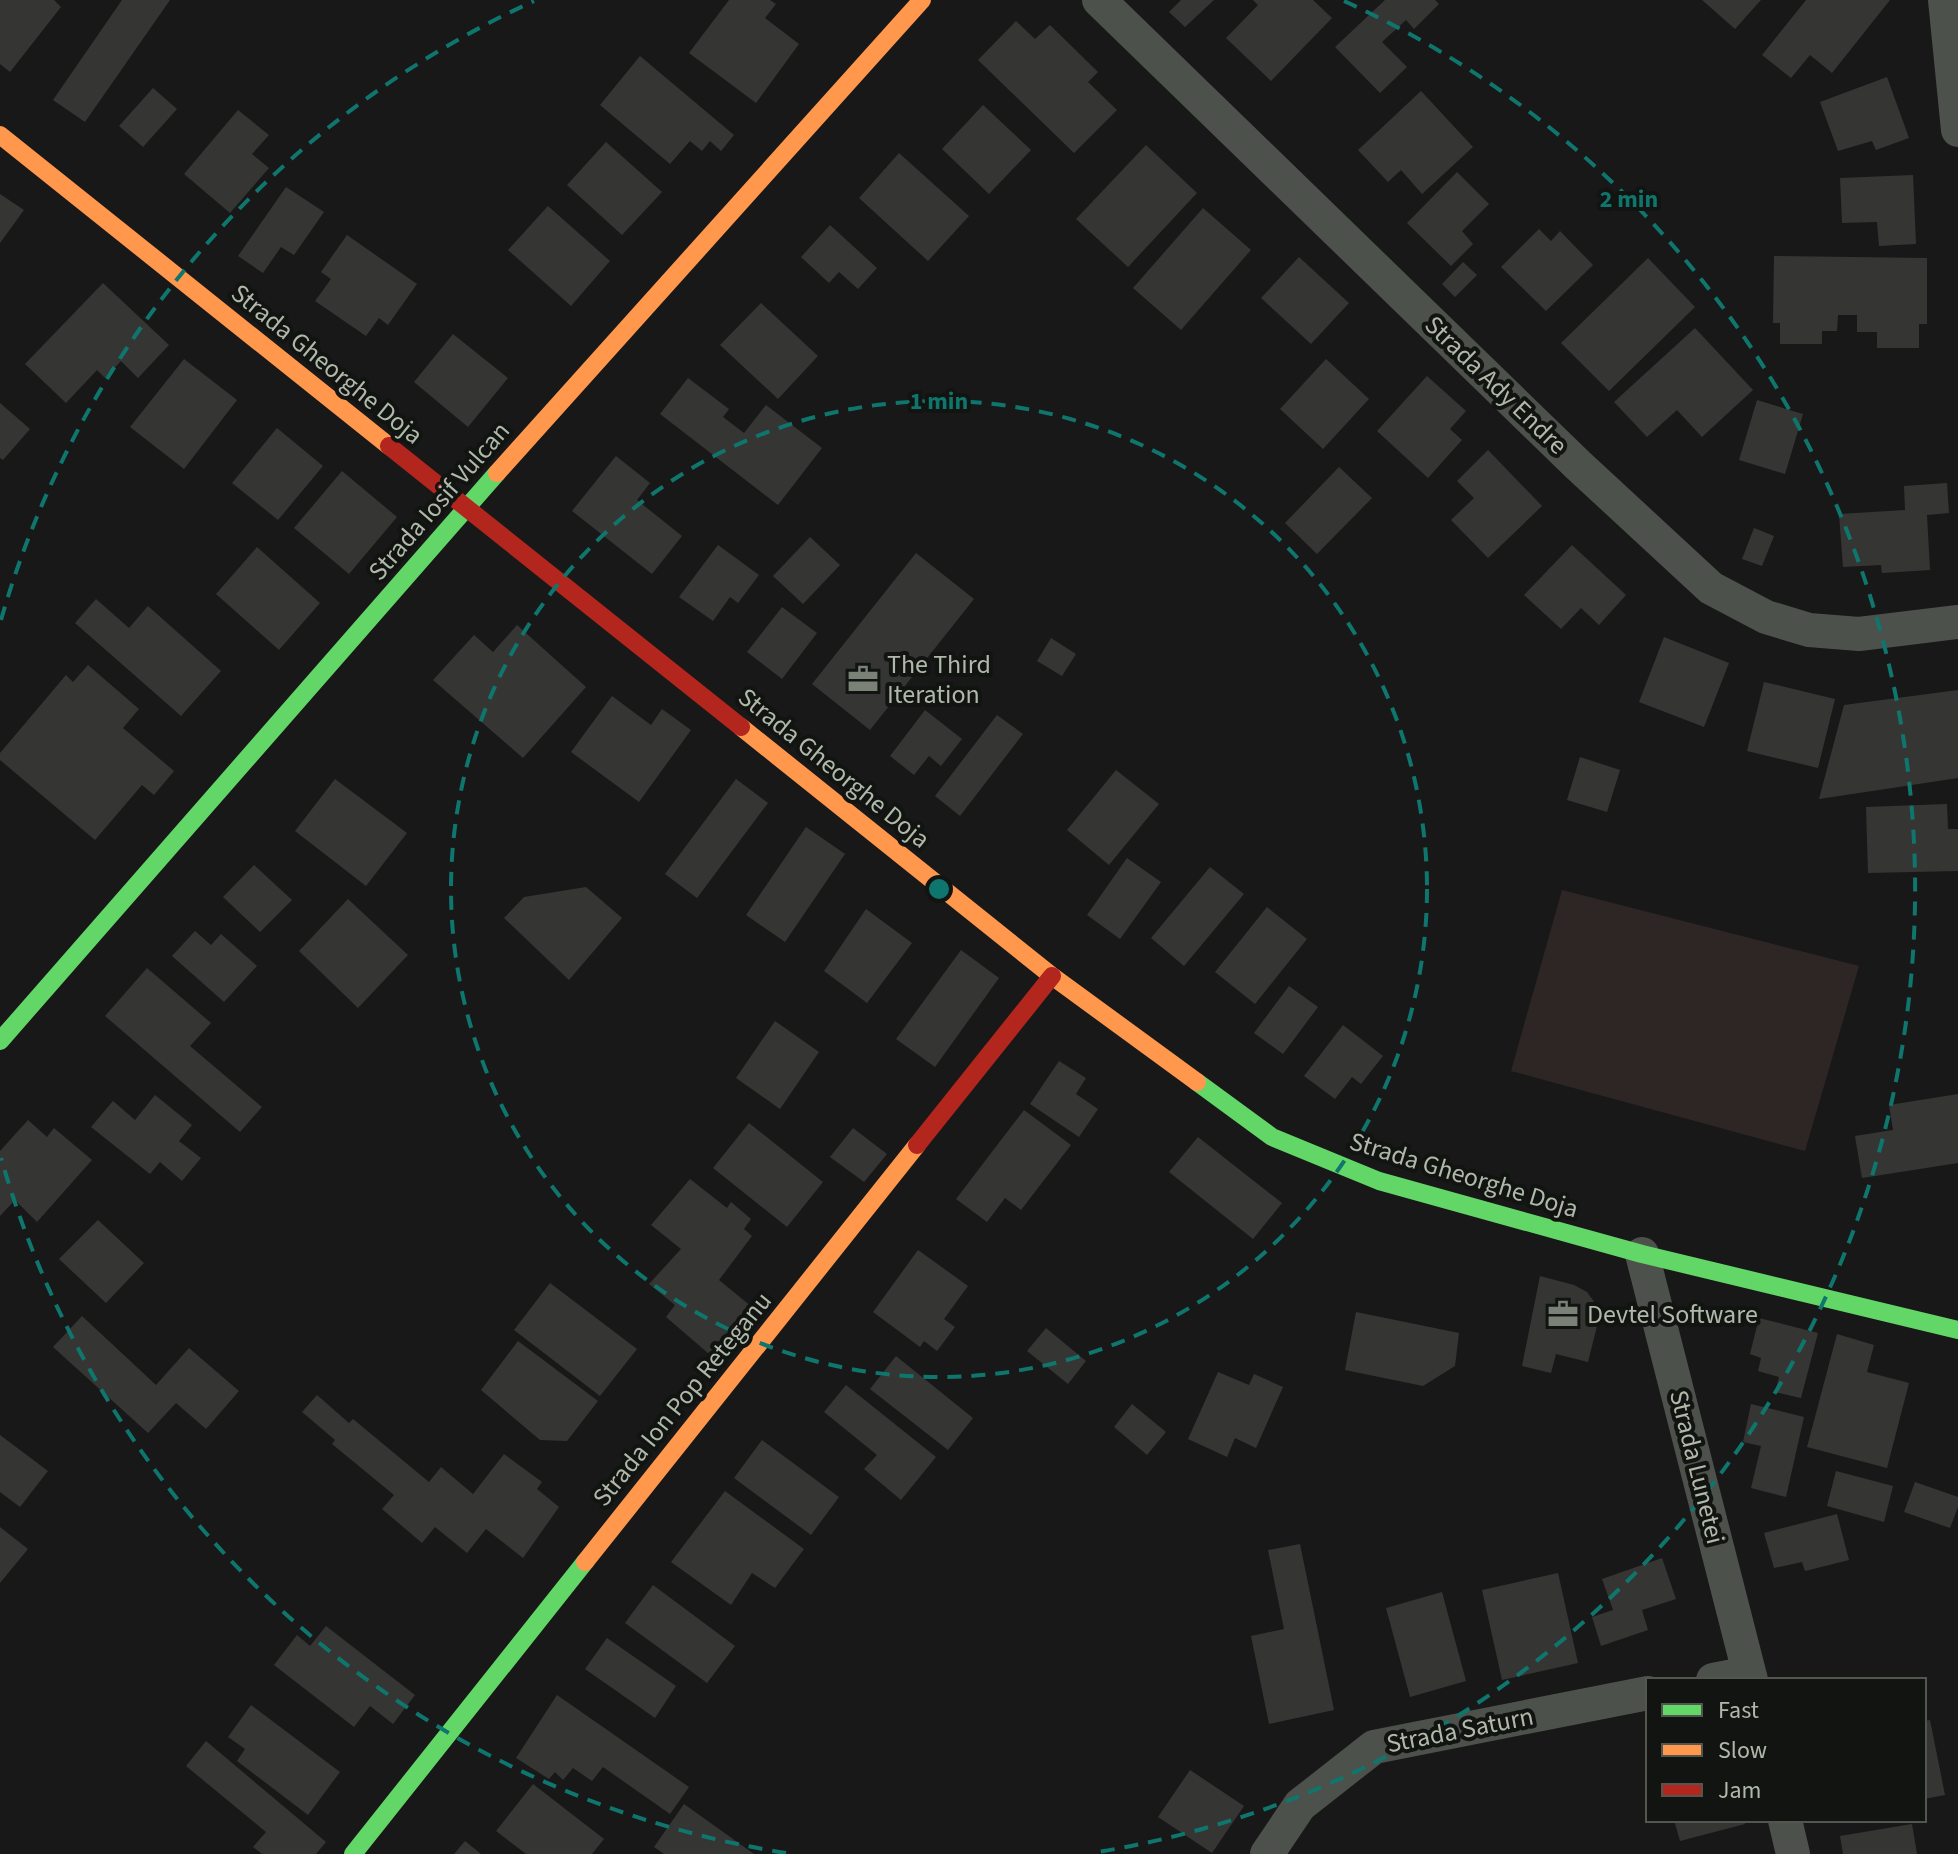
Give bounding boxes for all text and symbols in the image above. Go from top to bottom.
text: 2 min [1600,182,1658,217]
street label: Strada Gheorghe Doja [223,275,431,453]
street label: Strada Ady Endre [1416,307,1576,463]
text: 1 min [910,384,968,419]
street label: Strada Iosif Vulcan [360,414,518,588]
place label: The Third Iteration [887,646,991,713]
office icon: The Third Iteration [846,662,880,696]
street label: Strada Gheorghe Doja [730,679,938,857]
centre of rings [925,875,953,903]
street label: Strada Gheorghe Doja [1345,1123,1583,1227]
street label: Strada Ion Pop Reteganu [584,1284,780,1514]
place label: Devtel Software [1587,1296,1758,1333]
office icon: Devtel Software [1546,1297,1580,1331]
street label: Strada Lunetei [1660,1386,1734,1548]
legend [1646,1678,1926,1822]
text: Fast [1718,1693,1759,1728]
street label: Strada Saturn [1383,1698,1537,1762]
text: Slow [1718,1733,1767,1768]
text: Jam [1718,1773,1762,1808]

